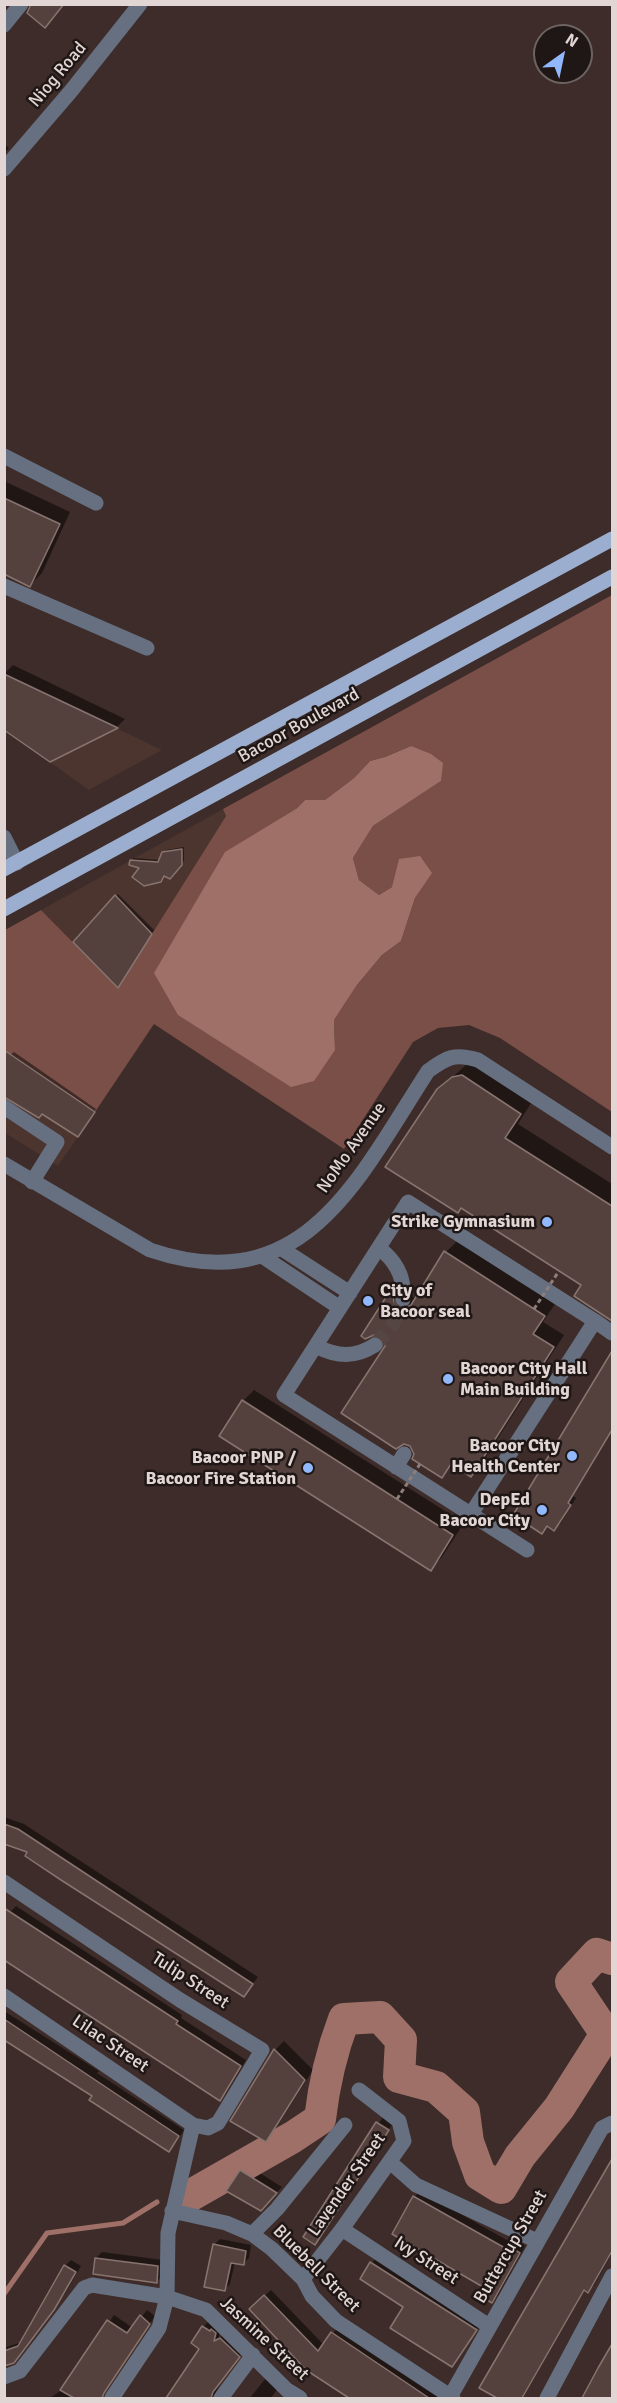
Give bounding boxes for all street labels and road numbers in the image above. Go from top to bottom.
street label: Niog Road [25,38,91,112]
street label: Bacoor Boulevard [235,684,363,768]
street label: NoMo Avenue [313,1098,391,1198]
street label: Tulip Street [147,1948,233,2014]
street label: Lilac Street [68,2011,152,2077]
street label: Lavender Street [303,2129,391,2241]
street label: Buttercup Street [470,2187,552,2307]
street label: Bluebell Street [268,2221,364,2317]
street label: Ivy Street [390,2232,462,2290]
street label: Jasmine Street [215,2292,313,2386]

